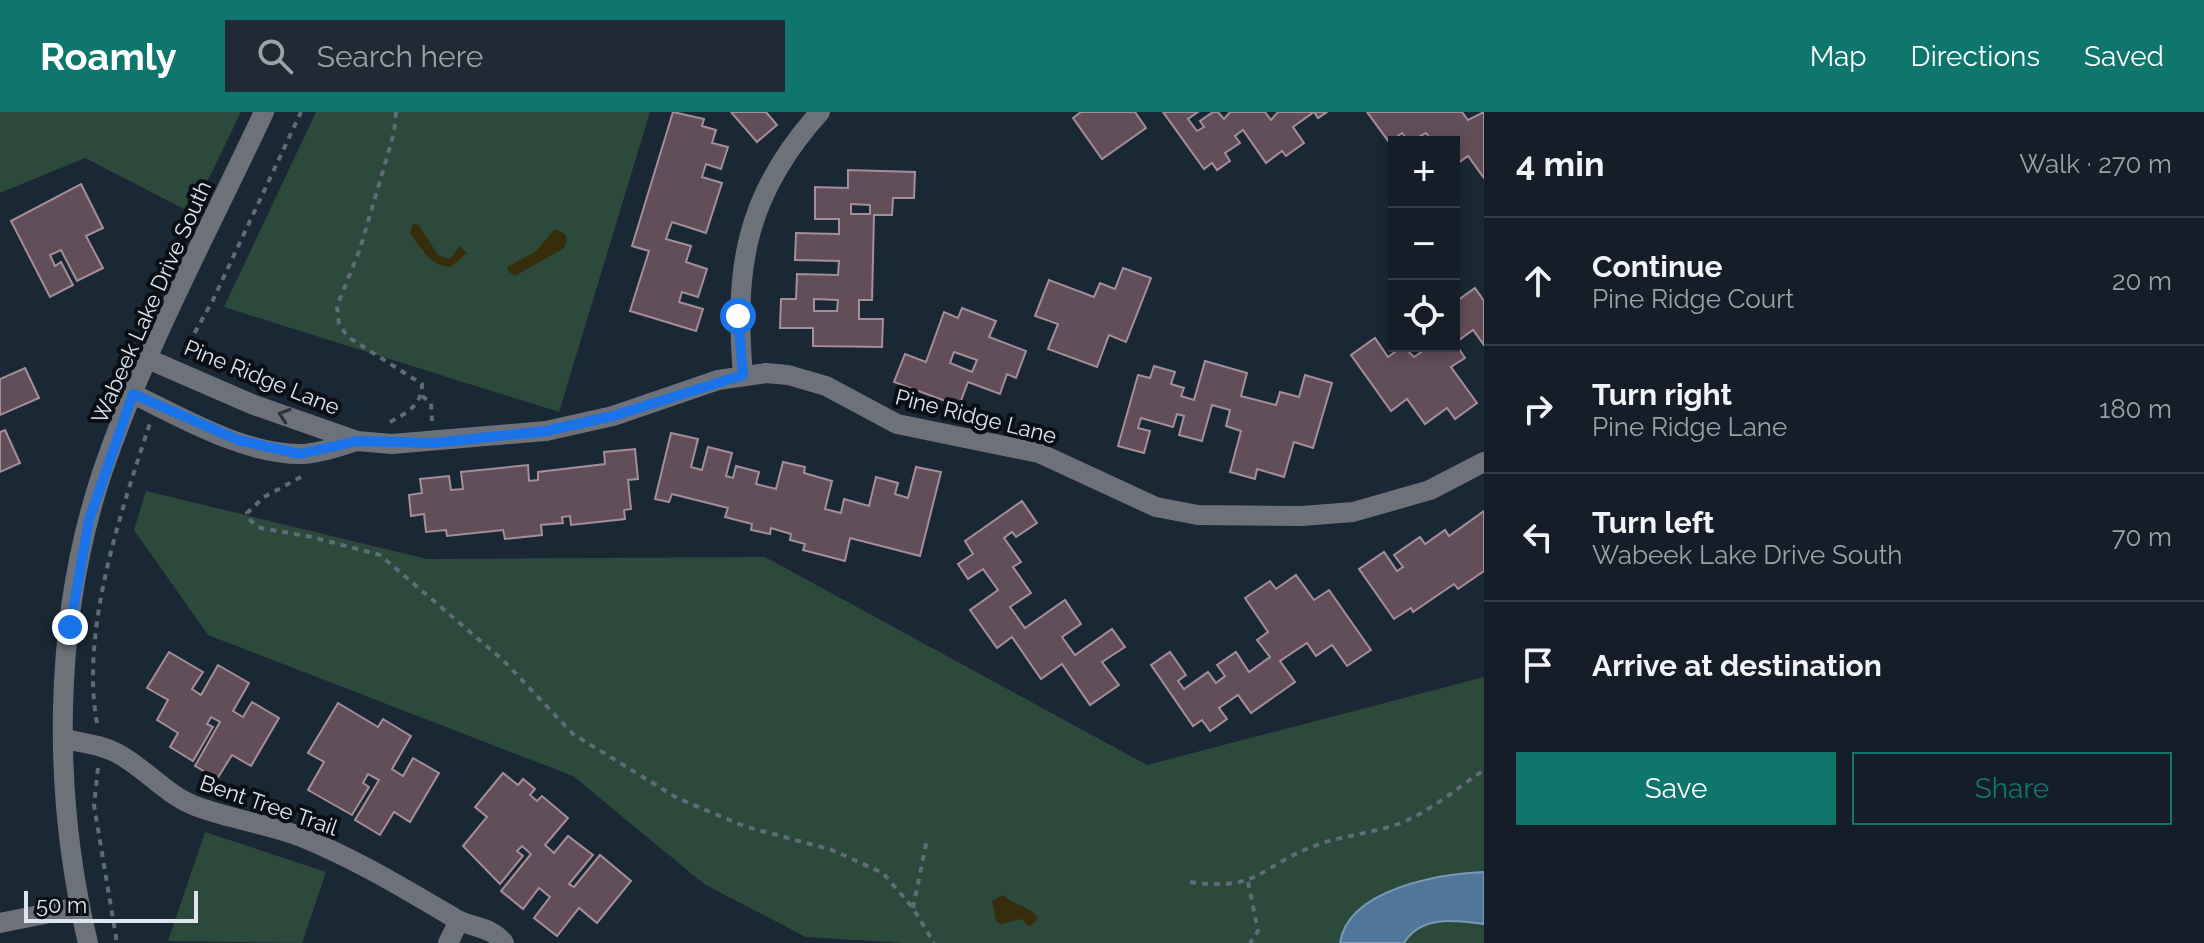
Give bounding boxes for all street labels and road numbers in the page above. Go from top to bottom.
street label: Wabeek Lake Drive South [86,177,216,427]
street label: Pine Ridge Lane [181,334,344,420]
street label: Pine Ridge Lane [893,383,1059,449]
street label: Bent Tree Trail [197,769,341,841]

